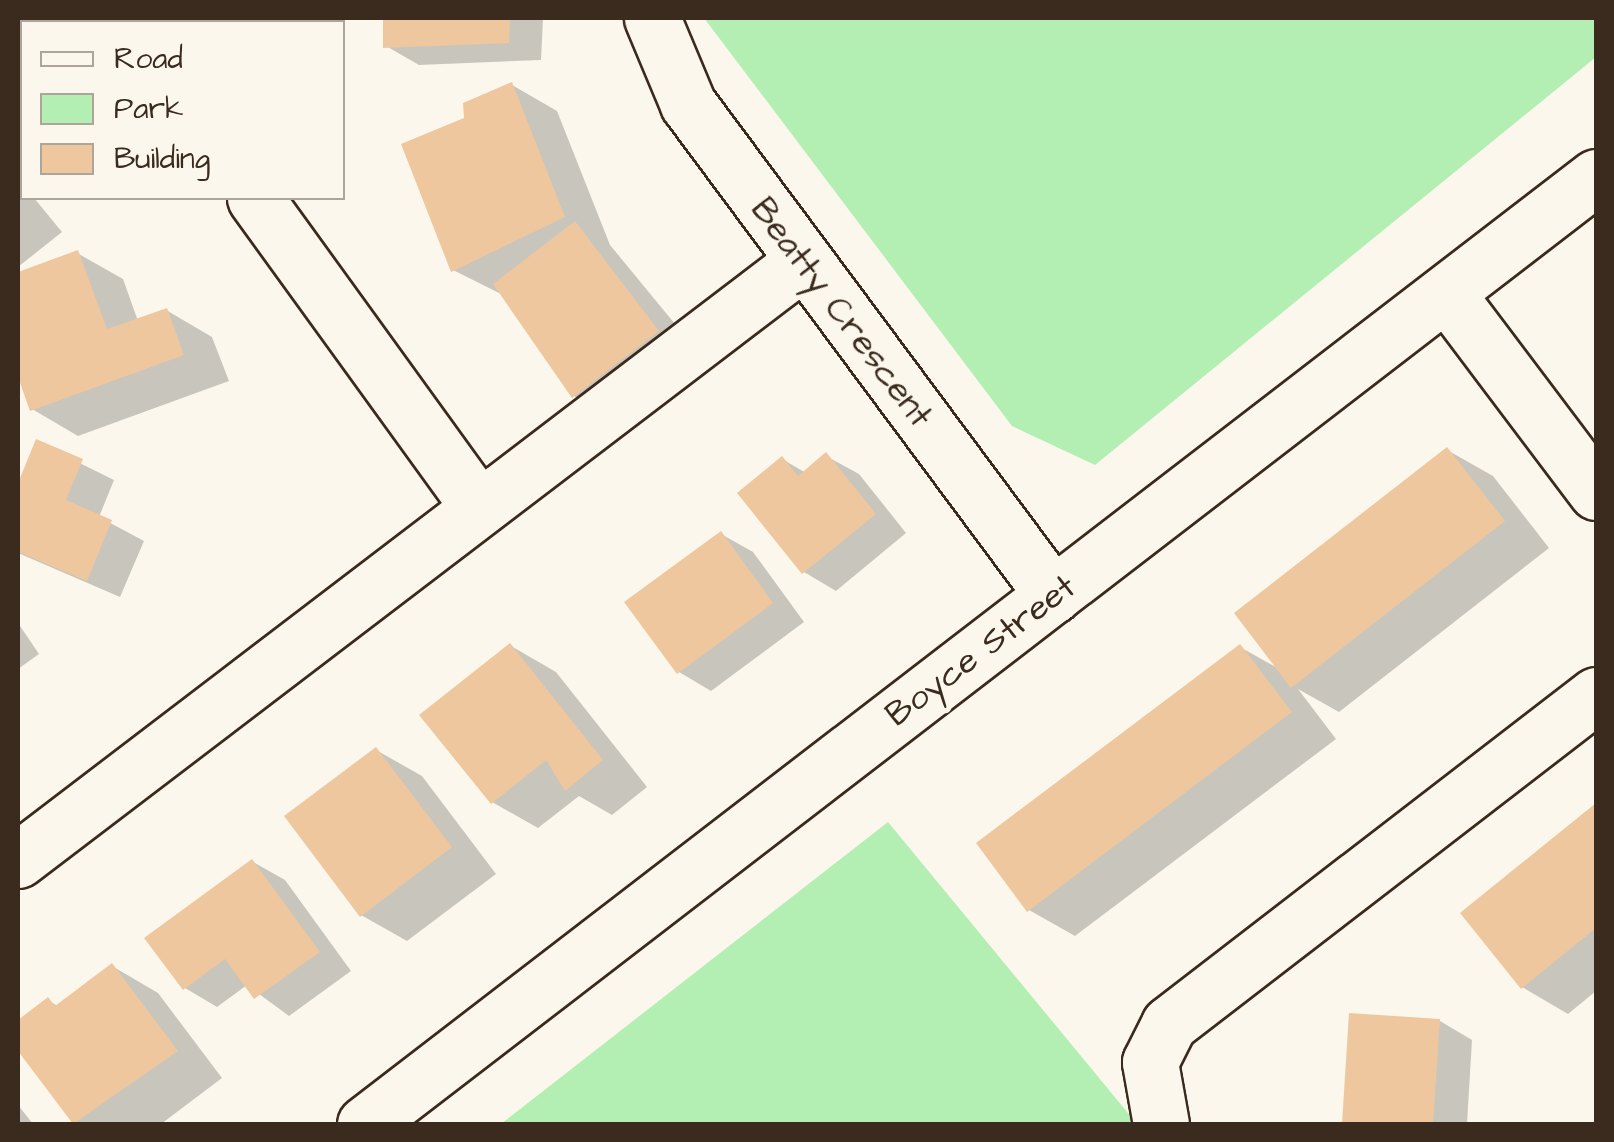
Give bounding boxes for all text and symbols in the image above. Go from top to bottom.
legend [20,20,345,200]
text: Road [114,38,183,80]
text: Park [114,88,183,130]
text: Building [114,138,210,180]
street label: Beatty Crescent [741,190,941,436]
street label: Boyce Street [878,566,1084,736]

